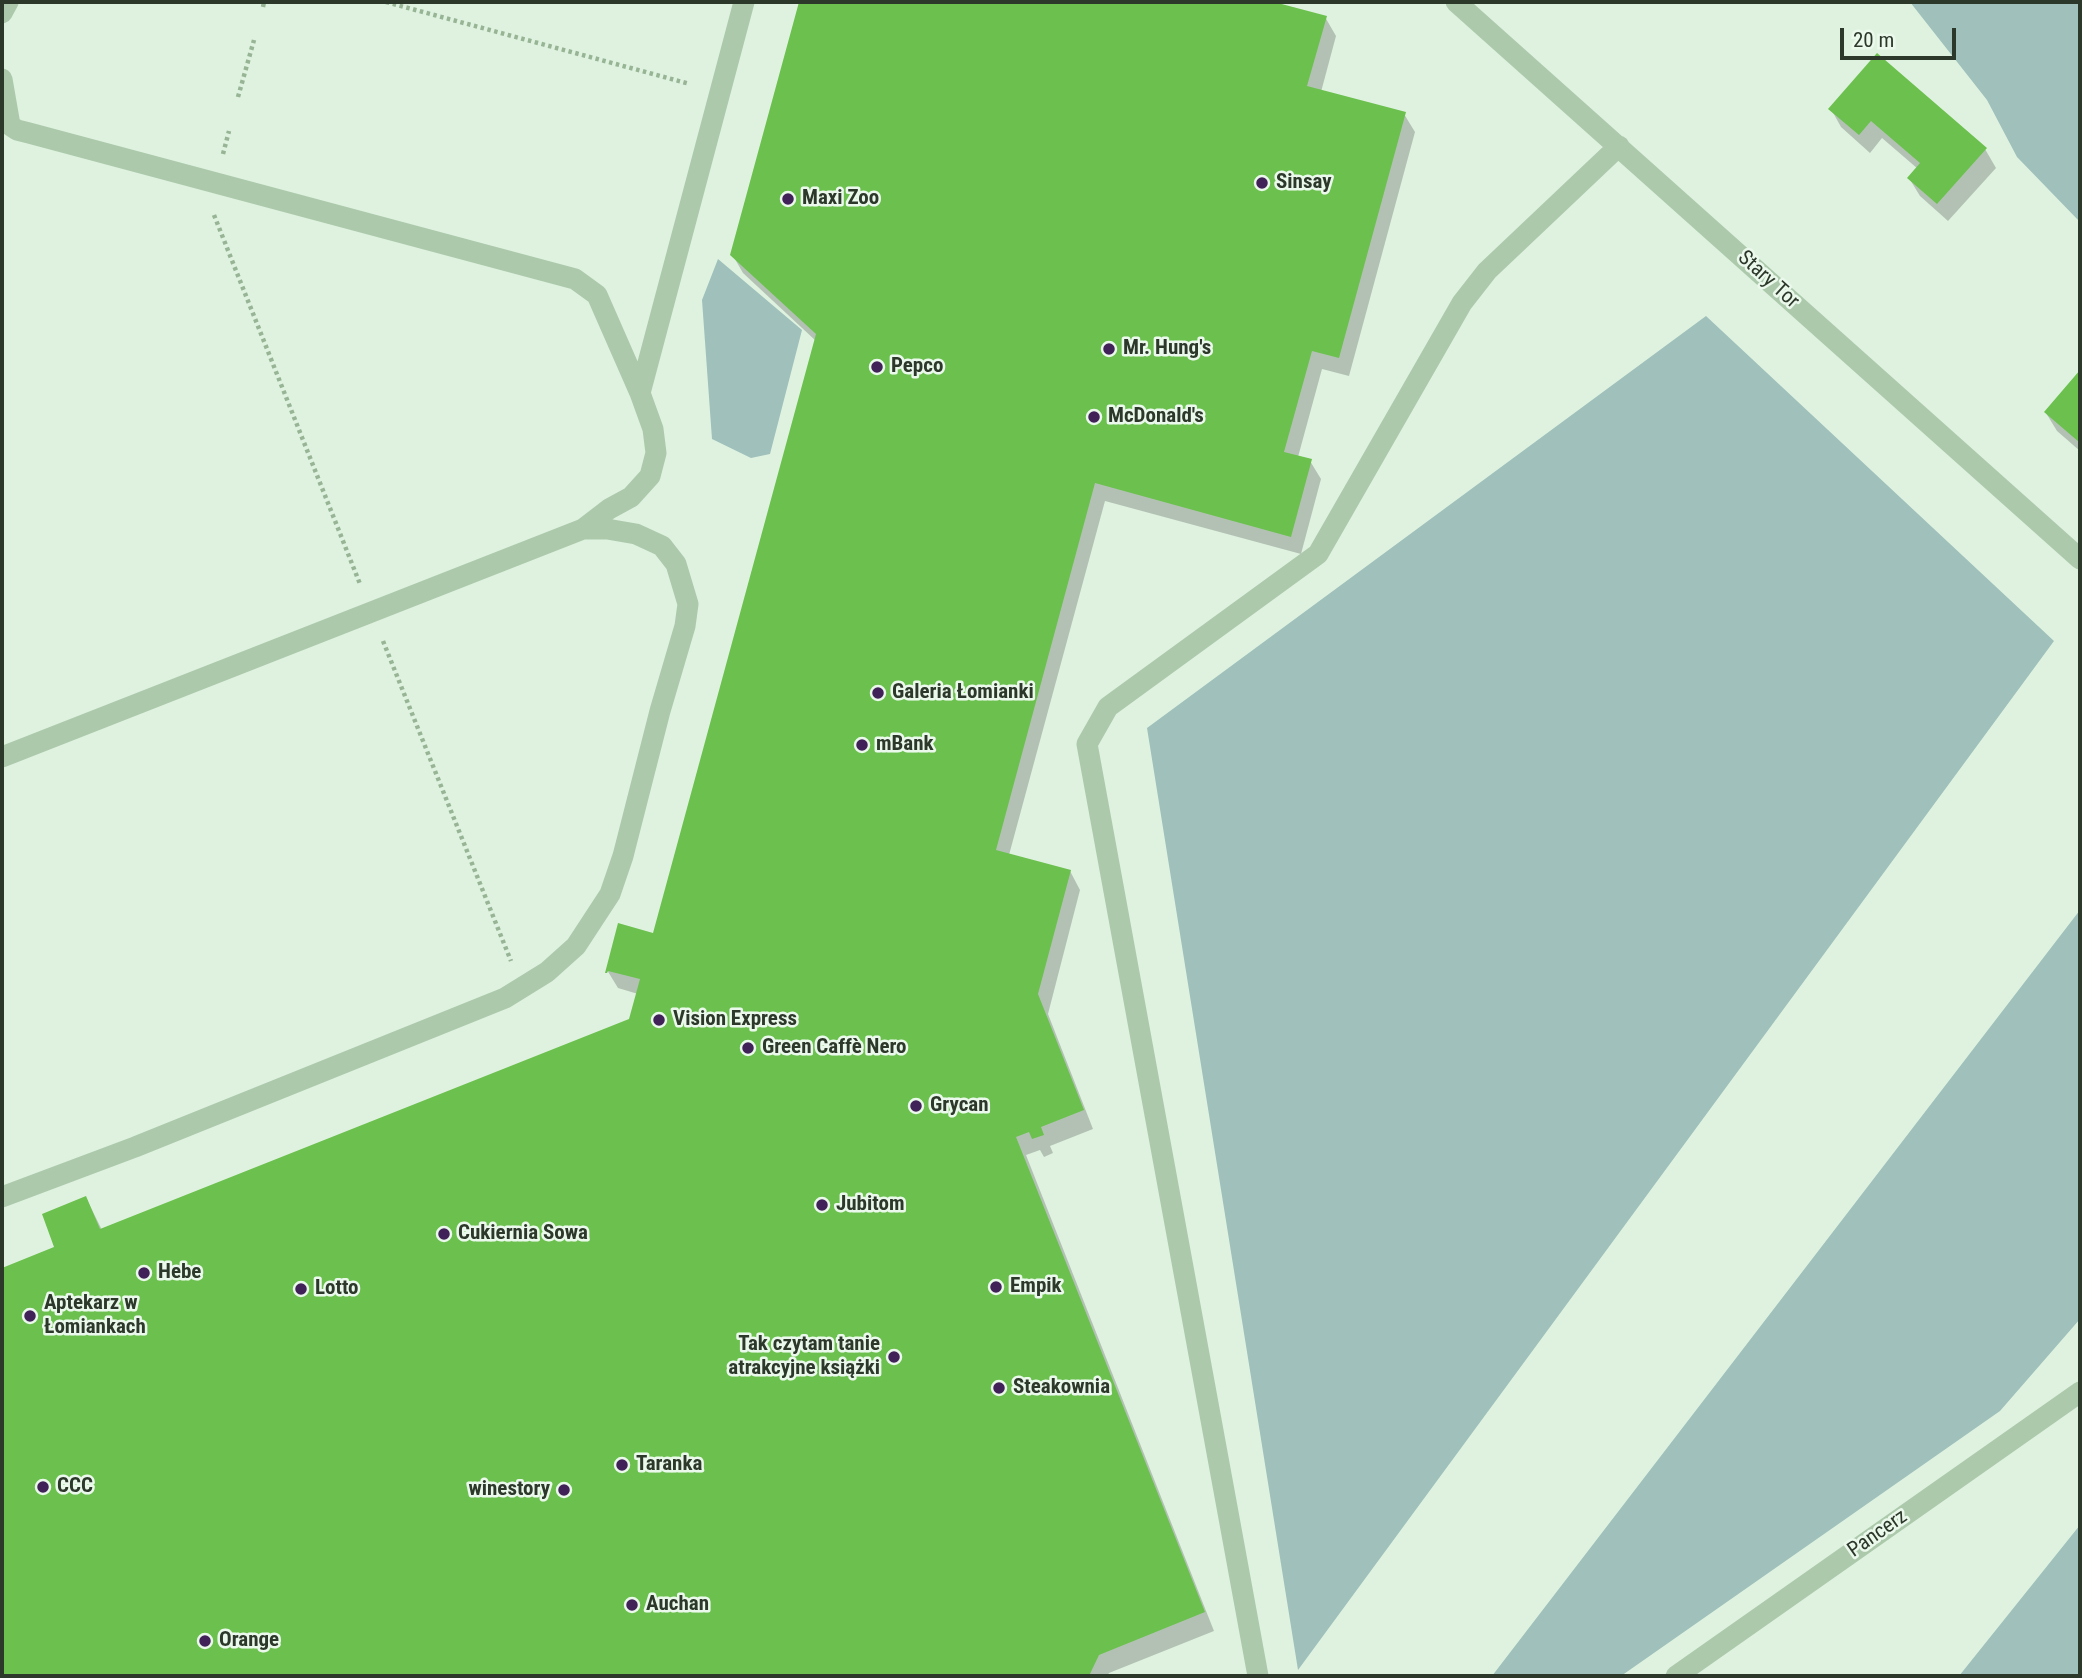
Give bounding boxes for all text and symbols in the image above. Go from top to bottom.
scale bar [1844,14,1960,58]
text: 20 m [1853,28,1894,52]
place label: Sinsay [1276,170,1332,196]
marker: Sinsay [1254,175,1270,191]
place label: Maxi Zoo [802,186,879,212]
marker: Maxi Zoo [780,191,796,207]
street label: Stary Tor [1732,246,1804,314]
place label: Mr. Hung's [1123,336,1211,362]
marker: Mr. Hung's [1101,341,1117,357]
place label: Pepco [891,354,943,380]
marker: Pepco [869,359,885,375]
place label: McDonald's [1108,404,1204,430]
marker: McDonald's [1086,409,1102,425]
place label: Galeria Łomianki [892,680,1034,706]
marker: Galeria Łomianki [870,685,886,701]
place label: mBank [876,732,934,758]
marker: mBank [854,737,870,753]
place label: Vision Express [673,1007,797,1033]
marker: Vision Express [651,1012,667,1028]
place label: Green Caffè Nero [762,1035,907,1061]
marker: Green Caffè Nero [740,1040,756,1056]
place label: Grycan [930,1093,989,1119]
marker: Grycan [908,1098,924,1114]
place label: Jubitom [836,1192,904,1218]
marker: Jubitom [814,1197,830,1213]
place label: Cukiernia Sowa [458,1221,588,1247]
marker: Cukiernia Sowa [436,1226,452,1242]
place label: Hebe [158,1260,201,1286]
marker: Hebe [136,1265,152,1281]
place label: Empik [1010,1274,1062,1300]
place label: Lotto [315,1276,359,1302]
marker: Empik [988,1279,1004,1295]
marker: Lotto [293,1281,309,1297]
place label: Aptekarz w Łomiankach [44,1291,146,1341]
marker: Aptekarz w Łomiankach [22,1308,38,1324]
place label: Tak czytam tanie atrakcyjne książki [728,1332,880,1382]
marker: Tak czytam tanie atrakcyjne książki [886,1349,902,1365]
place label: Steakownia [1013,1375,1110,1401]
marker: Steakownia [991,1380,1007,1396]
place label: Taranka [636,1452,702,1478]
marker: Taranka [614,1457,630,1473]
place label: CCC [57,1474,93,1500]
place label: winestory [468,1477,550,1503]
marker: CCC [35,1479,51,1495]
marker: winestory [556,1482,572,1498]
street label: Pancerz [1843,1504,1913,1564]
place label: Auchan [646,1592,709,1618]
marker: Auchan [624,1597,640,1613]
place label: Orange [219,1628,279,1654]
marker: Orange [197,1633,213,1649]

